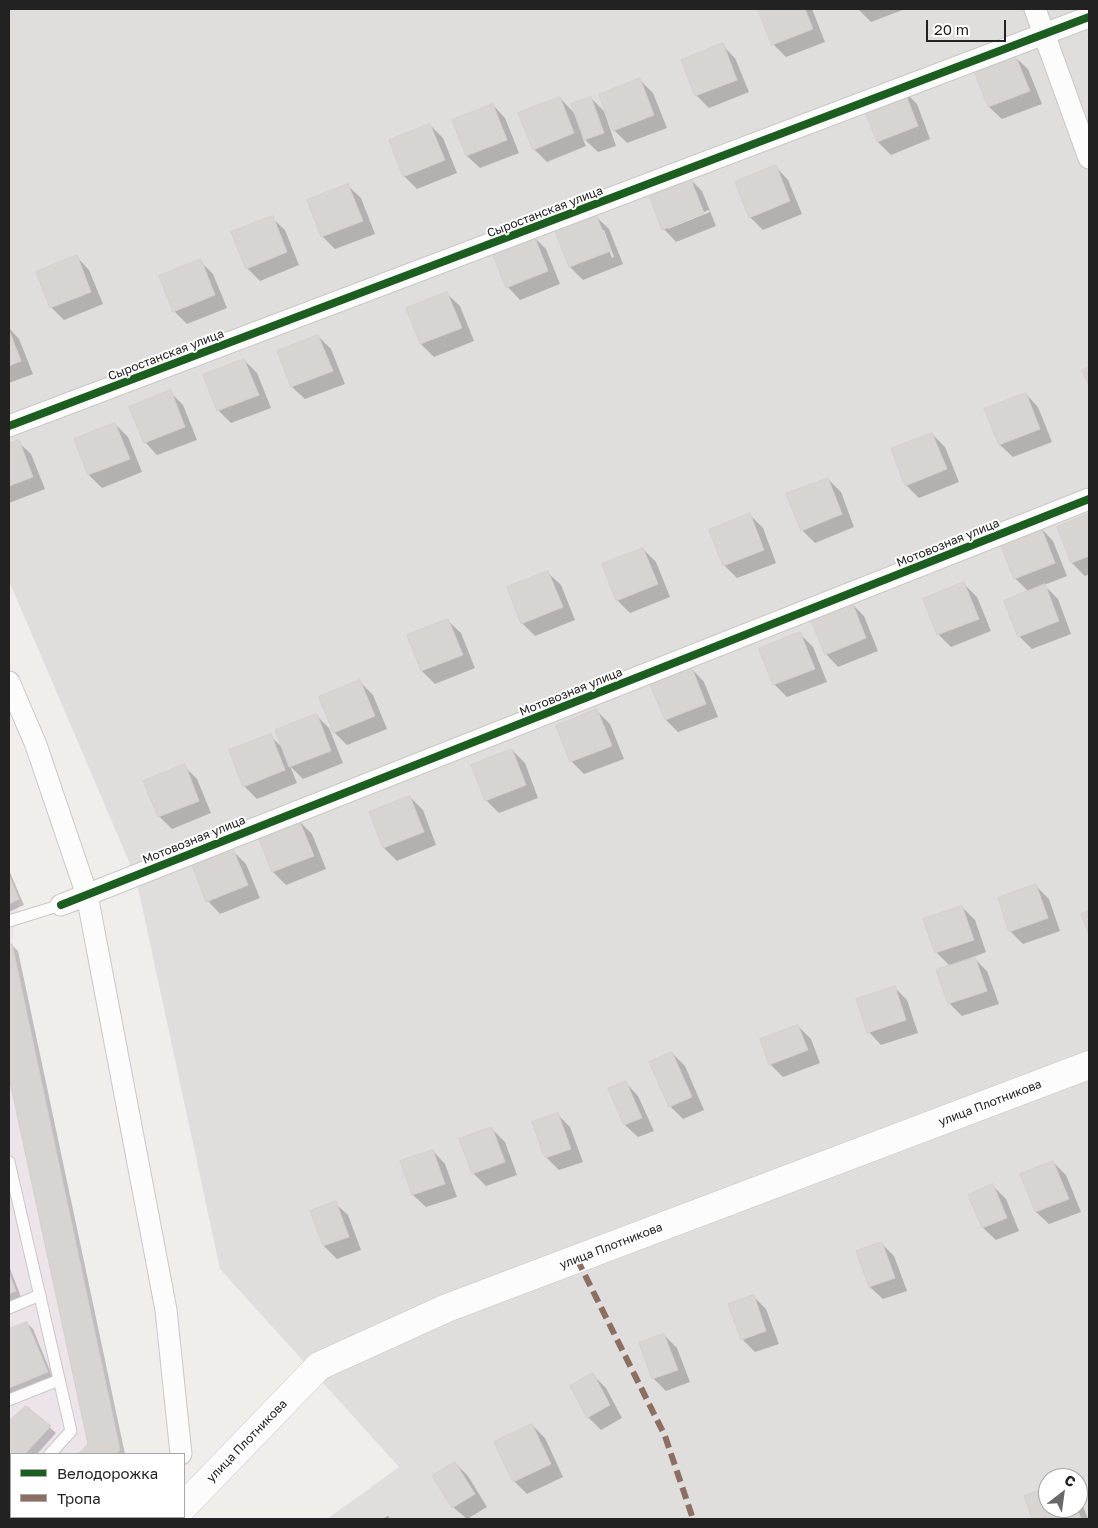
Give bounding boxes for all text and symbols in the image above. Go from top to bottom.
scale bar [928,10,1008,42]
text: 20 m [934,20,969,38]
street label: Сыростанская улица [485,183,605,241]
street label: Сыростанская улица [106,326,226,384]
street label: Мотовозная улица [894,516,1002,570]
street label: Мотовозная улица [517,665,625,719]
street label: Мотовозная улица [140,813,248,867]
street label: улица Плотникова [936,1077,1044,1129]
street label: улица Плотникова [557,1220,665,1272]
street label: улица Плотникова [204,1397,290,1485]
legend [10,1453,185,1518]
text: Велодорожка [57,1464,158,1482]
north arrow [1038,1468,1088,1518]
text: С [1062,1471,1079,1490]
text: Тропа [57,1489,101,1507]

